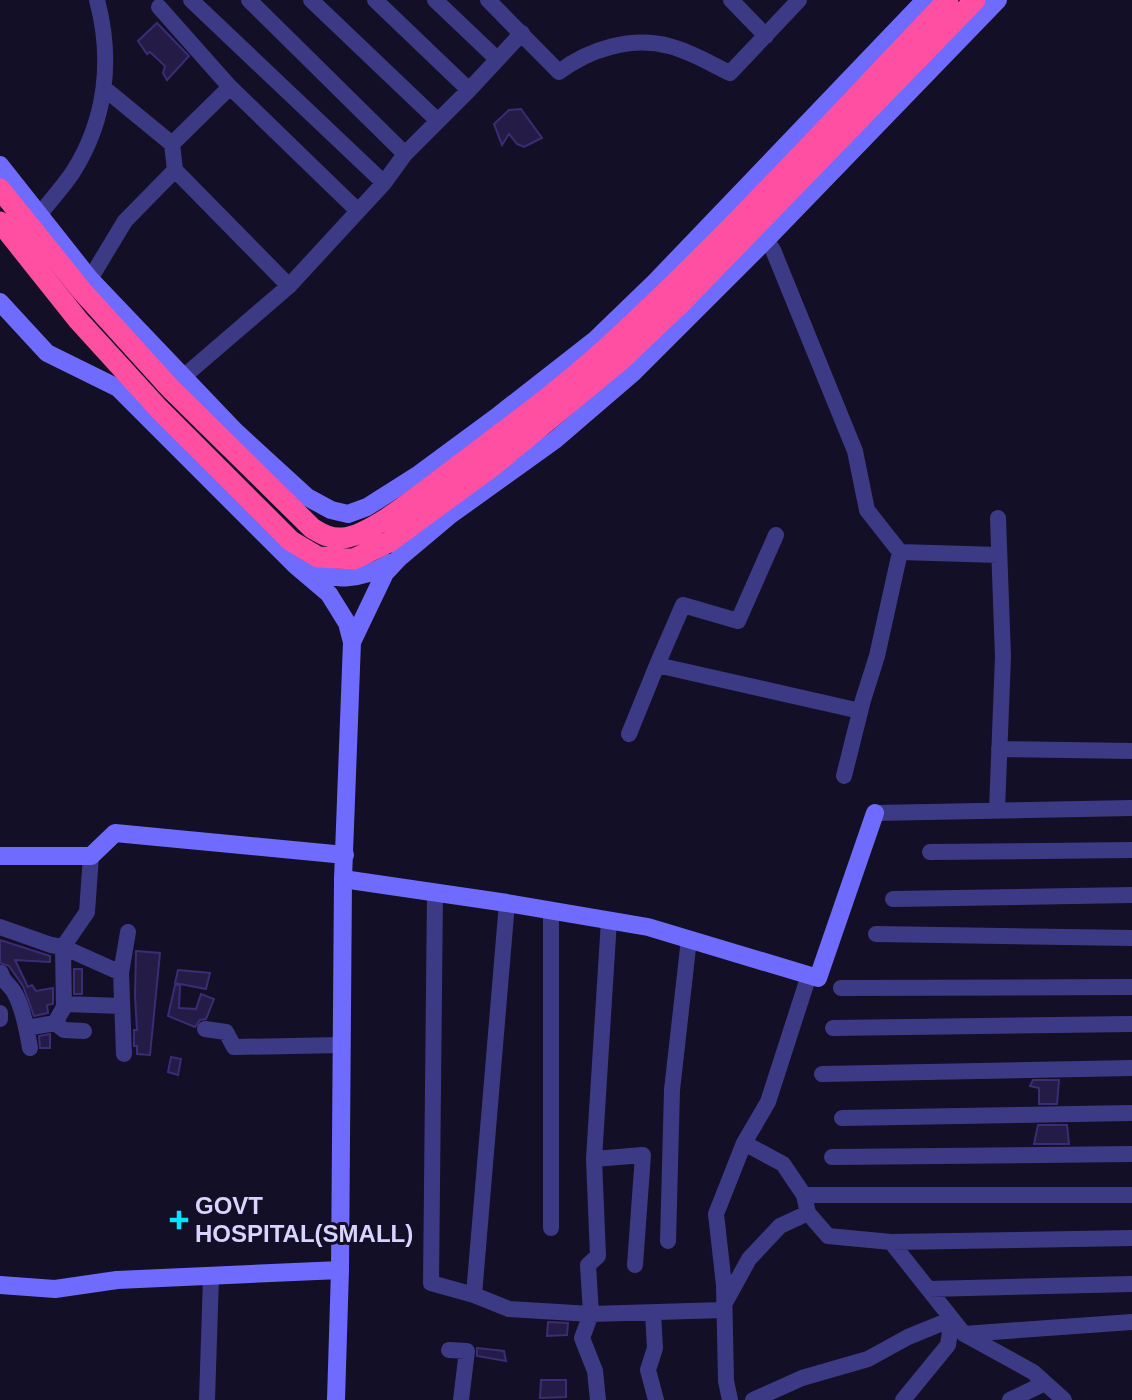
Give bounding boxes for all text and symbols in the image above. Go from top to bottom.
place label: GOVT HOSPITAL(SMALL) [195,1192,413,1247]
marker: GOVT HOSPITAL(SMALL) [169,1210,189,1230]

